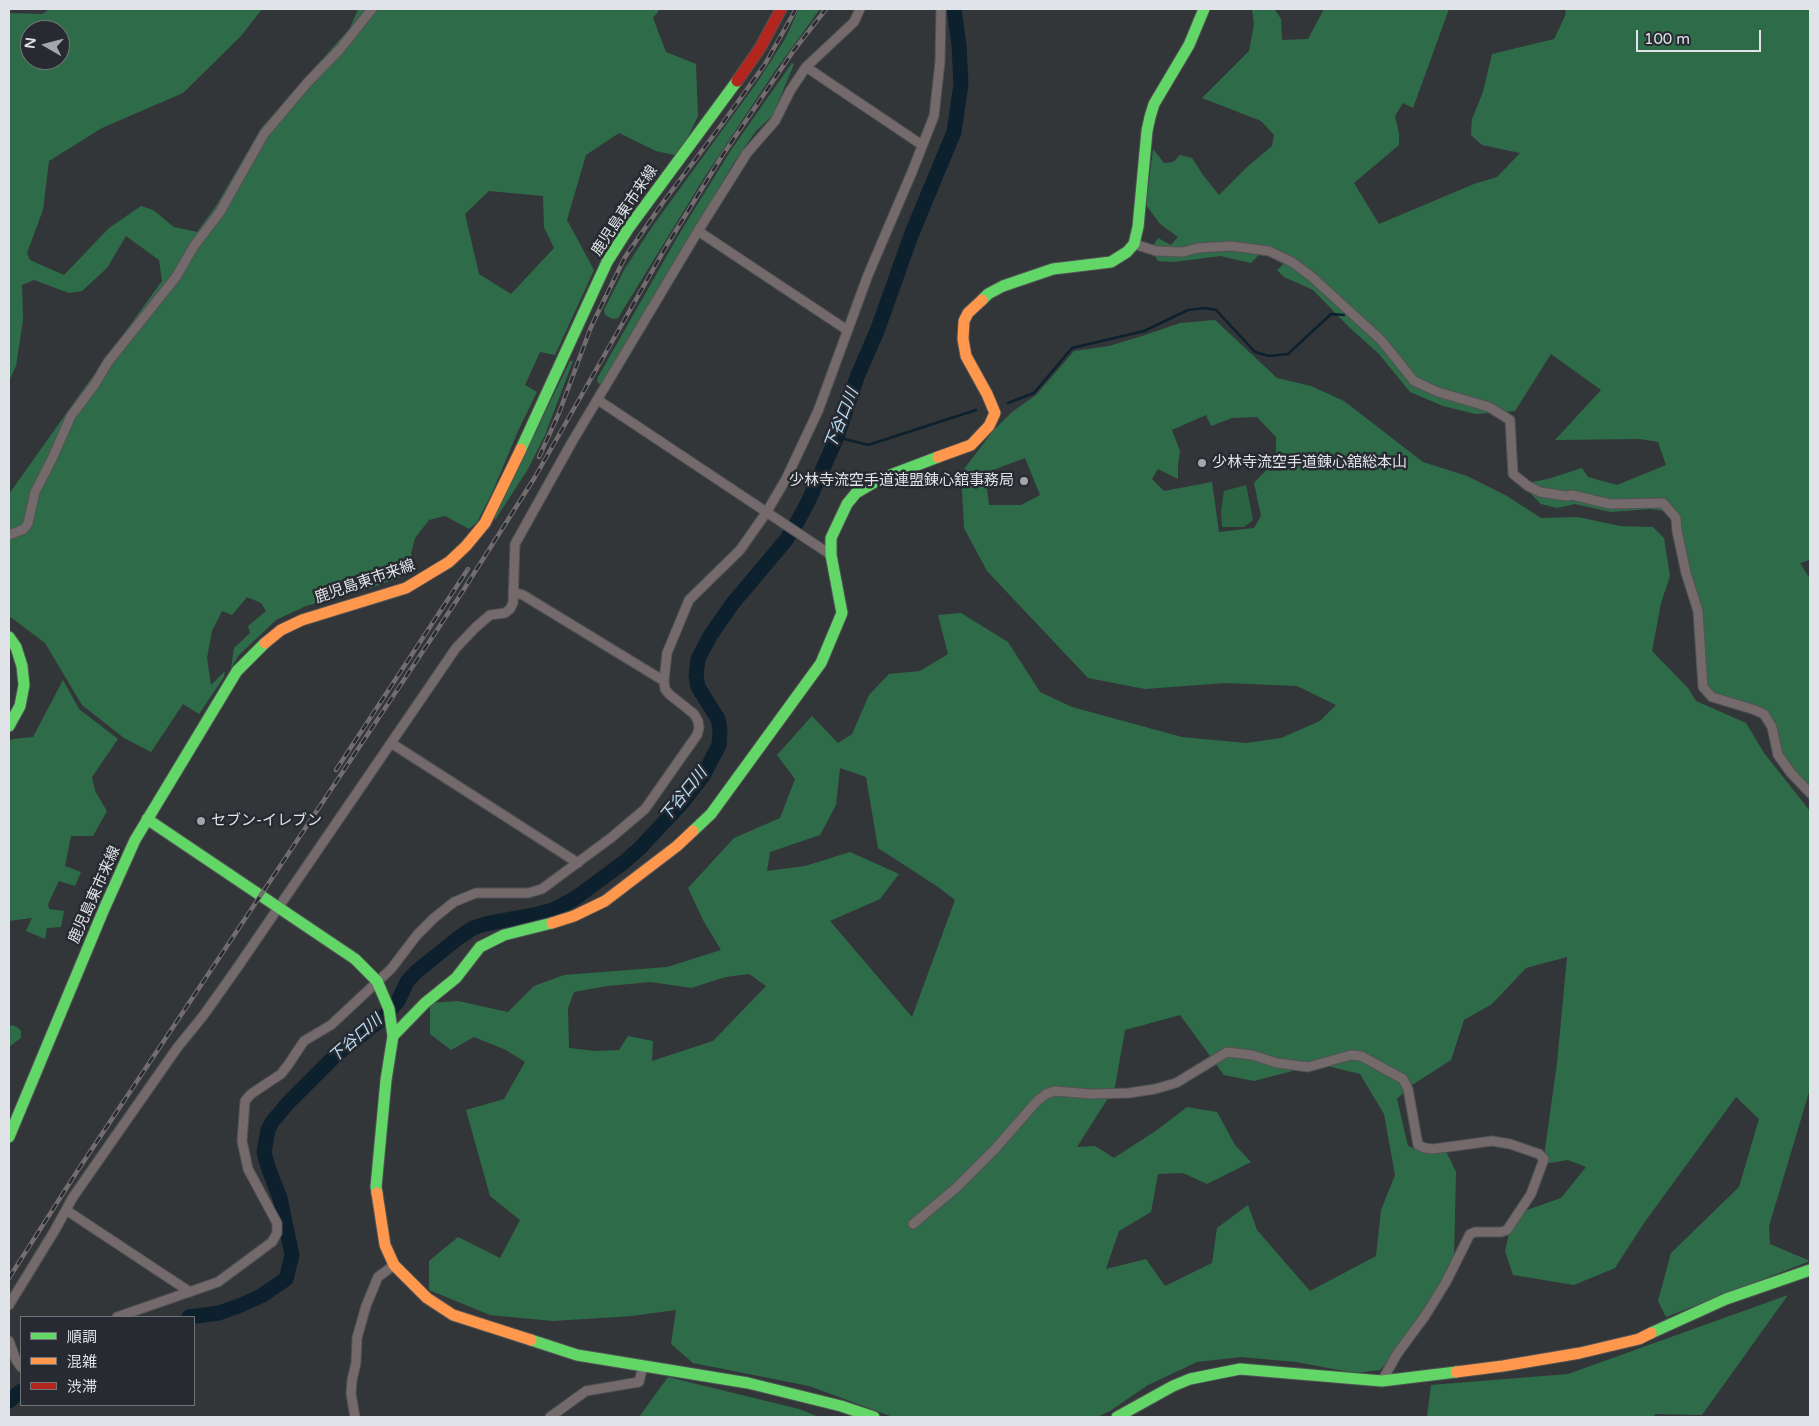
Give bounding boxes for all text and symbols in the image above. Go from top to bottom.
north arrow [20,20,70,70]
scale bar [1639,20,1764,52]
text: 100 m [1644,30,1690,48]
text: N [21,36,40,50]
street label: 鹿児島東市来線 [588,162,662,260]
water label: 下谷口川 [821,386,863,452]
place label: 少林寺流空手道錬心舘総本山 [1212,454,1407,472]
marker: 少林寺流空手道錬心舘総本山 [1196,457,1208,469]
place label: 少林寺流空手道連盟錬心舘事務局 [789,472,1014,490]
marker: 少林寺流空手道連盟錬心舘事務局 [1018,475,1030,487]
street label: 鹿児島東市来線 [312,556,418,608]
water label: 下谷口川 [656,764,712,826]
place label: セブン-イレブン [211,812,322,830]
marker: セブン-イレブン [195,815,207,827]
street label: 鹿児島東市来線 [65,843,125,947]
water label: 下谷口川 [326,1011,386,1067]
legend [20,1316,195,1406]
text: 順調 [67,1328,97,1346]
text: 混雑 [67,1353,97,1371]
text: 渋滞 [67,1378,97,1396]

